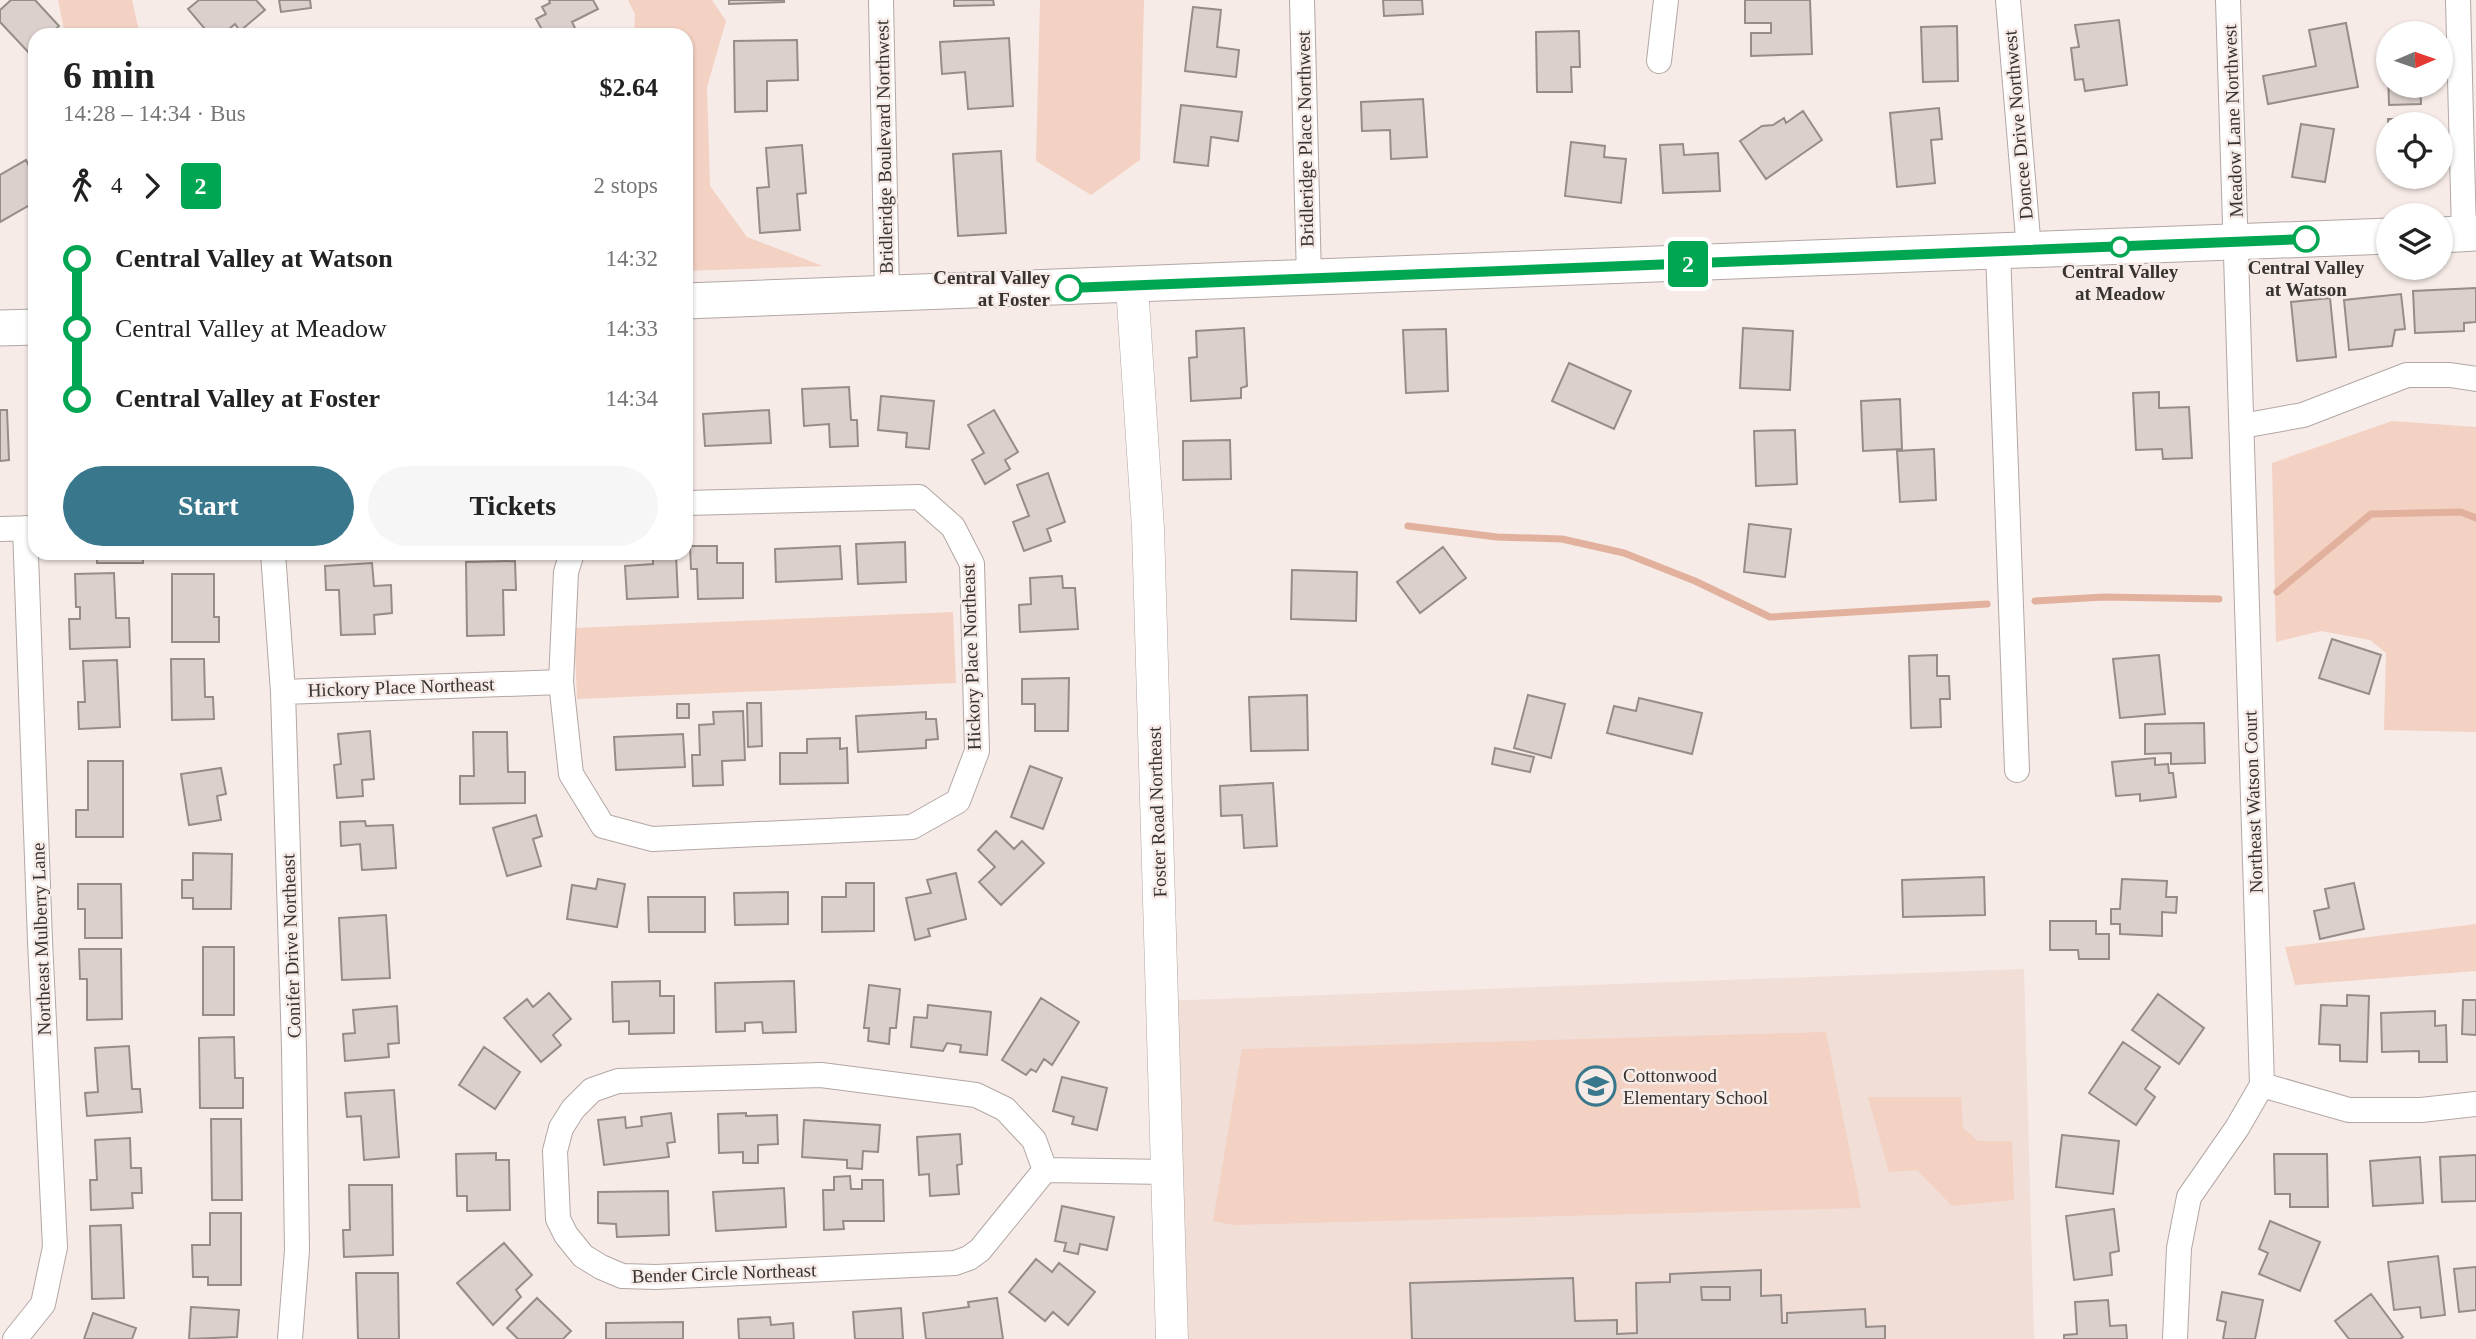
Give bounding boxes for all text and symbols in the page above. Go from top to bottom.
street label: Bridleridge Boulevard Northwest [871,19,897,274]
north arrow [2376,21,2454,98]
map controls [2376,21,2453,280]
street label: Meadow Lane Northwest [2219,23,2247,218]
street label: Doncee Drive Northwest [1999,29,2037,221]
street label: Bridleridge Place Northwest [1293,30,1317,247]
text: 6 min [63,54,155,96]
text: $2.64 [600,73,658,102]
text: 14:28 – 14:34 · Bus [63,101,246,126]
button: locate [2376,112,2453,189]
icon: walk [63,167,101,205]
icon: forward [133,167,171,205]
text: 4 [111,173,123,198]
text: 2 [195,173,207,199]
text: 2 stops [593,173,658,198]
button: layers [2376,203,2453,280]
marker: Central Valley at Watson [2293,226,2319,252]
marker: Central Valley at Meadow [2110,237,2130,257]
line badge: 2 [1665,241,1711,287]
text: Central Valley at Watson [115,244,393,273]
text: 14:32 [606,246,658,271]
text: 2 [1682,251,1694,277]
place label: Central Valley at Watson [2248,257,2365,300]
place label: Central Valley at Meadow [2062,261,2179,304]
place label: Central Valley at Foster [933,267,1051,310]
marker: Central Valley at Foster [1056,275,1082,301]
text: Central Valley at Meadow [115,314,387,343]
text: 14:33 [606,316,658,341]
text: Central Valley at Foster [115,384,380,413]
text: 14:34 [606,386,658,411]
button: Start [63,466,354,546]
button: Tickets [368,466,658,546]
street label: Hickory Place Northeast [957,563,985,751]
street label: Hickory Place Northeast [307,673,495,701]
street label: Northeast Watson Court [2239,710,2267,894]
street label: Foster Road Northeast [1143,725,1170,898]
street label: Northeast Mulberry Lane [27,842,55,1036]
street label: Conifer Drive Northeast [277,853,305,1039]
school or university icon: Cottonwood Elementary School [1575,1065,1617,1107]
place label: Cottonwood Elementary School [1623,1065,1768,1108]
street label: Bender Circle Northeast [631,1259,817,1287]

